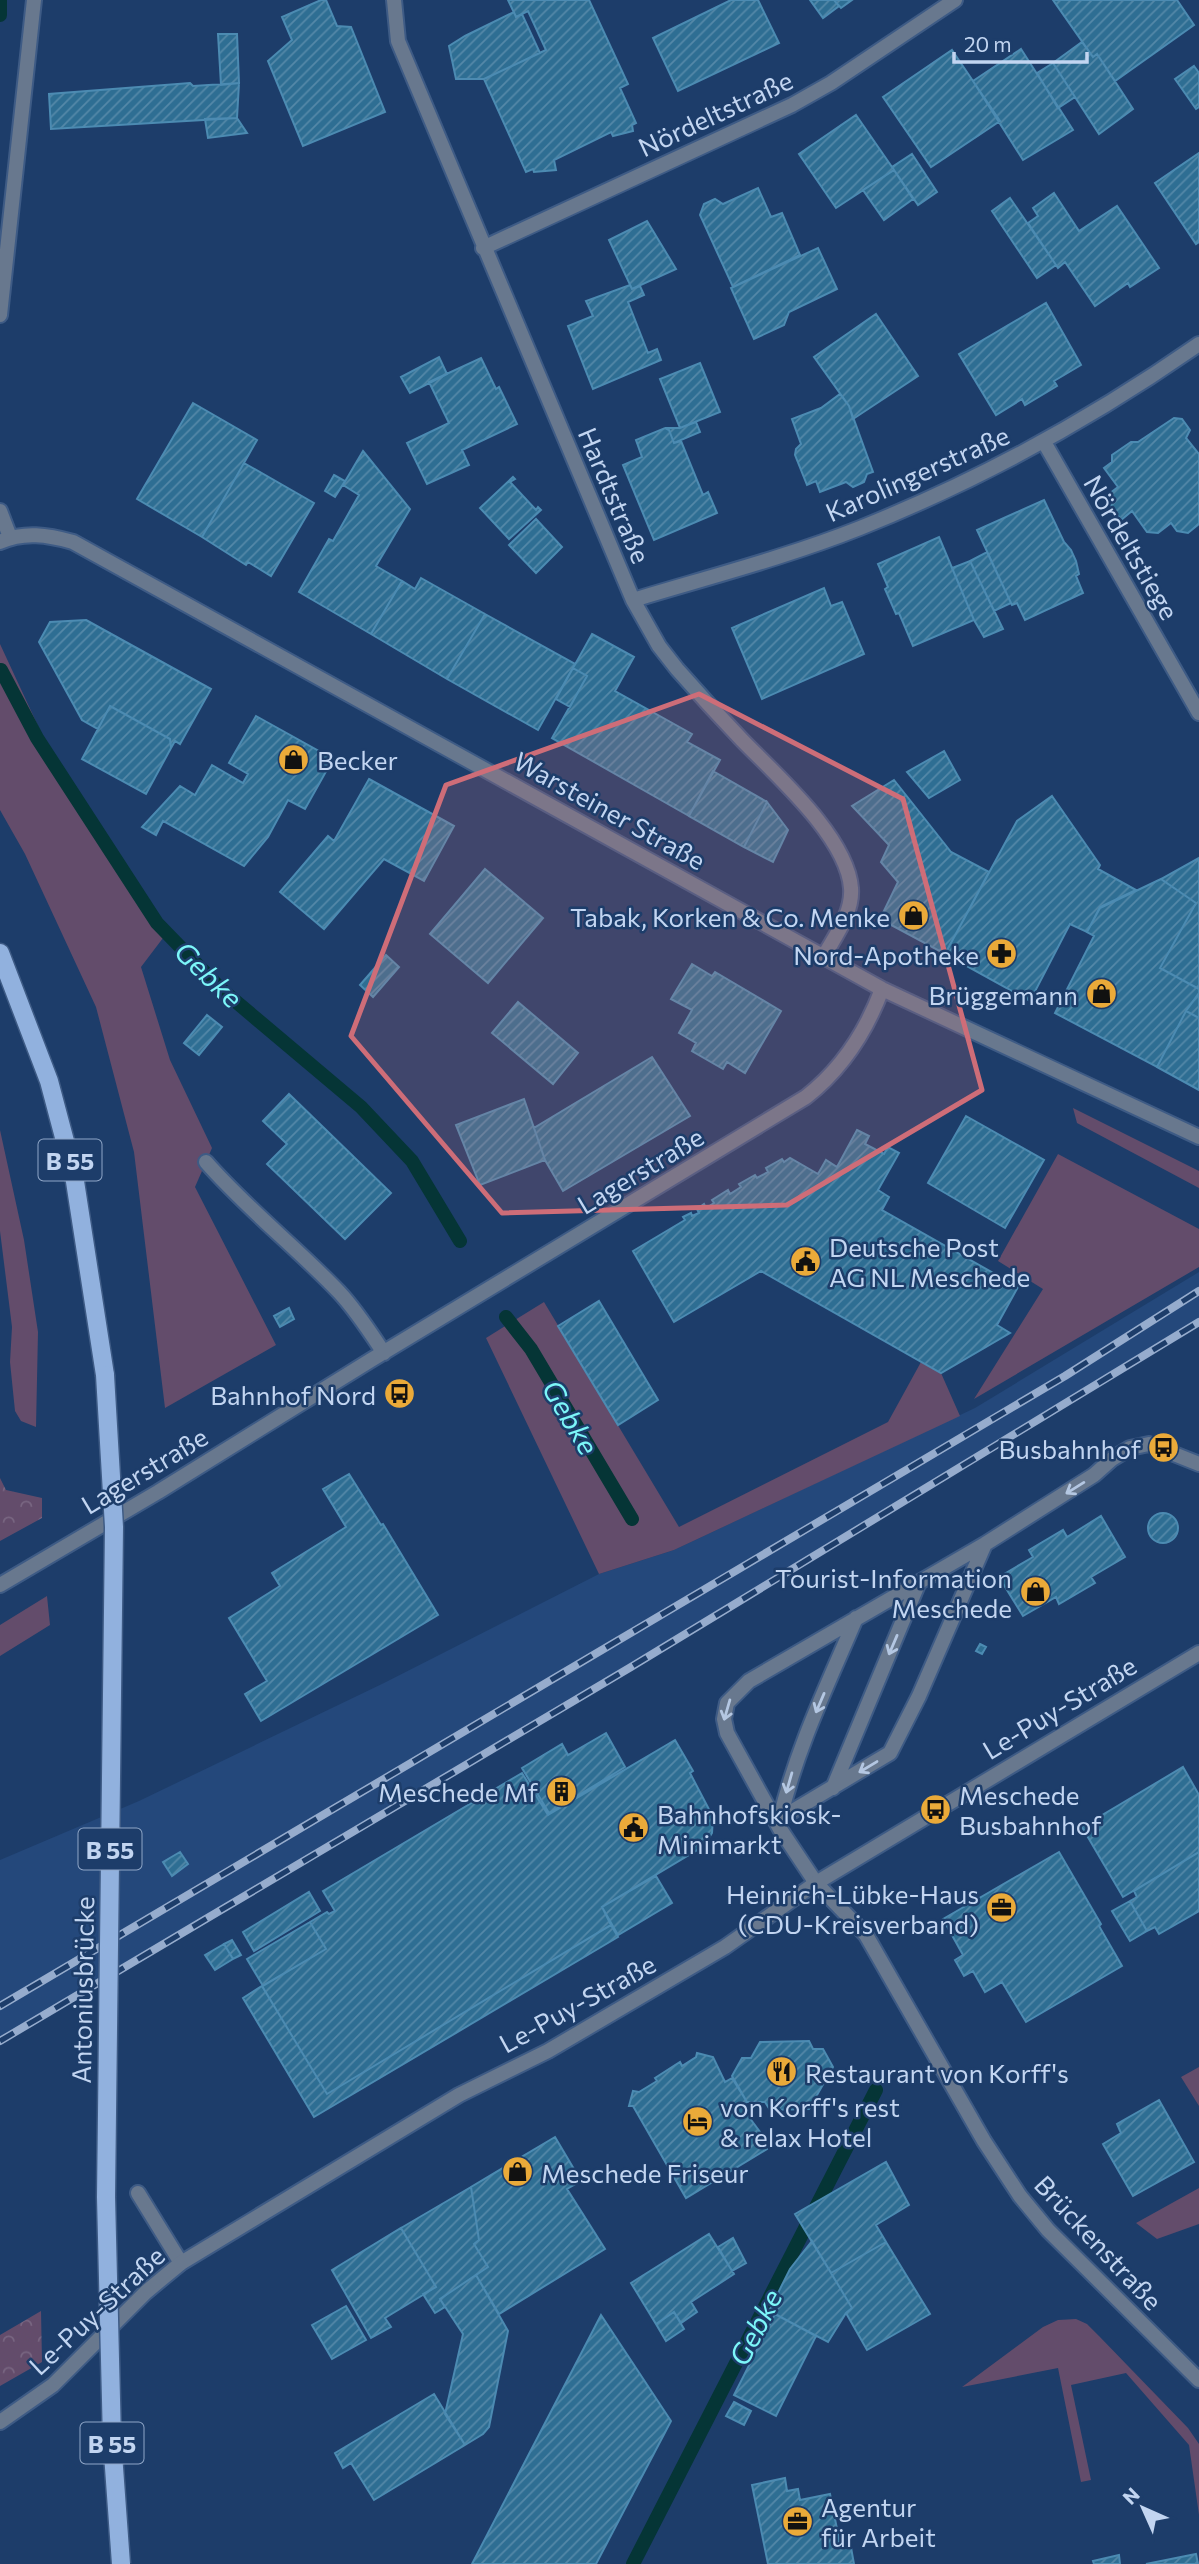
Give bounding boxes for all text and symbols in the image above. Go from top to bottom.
scale bar [954,21,1087,65]
text: 20 m [964,31,1012,56]
street label: Nördeltstraße [633,64,797,162]
street label: Karolingerstraße [820,419,1014,527]
street label: Hardtstraße [573,423,657,567]
street label: Nördeltstiege [1078,469,1186,625]
shop icon: Becker [277,742,311,776]
place label: Becker [317,744,398,775]
street label: Warsteiner Straße [509,745,711,875]
shop icon: Tabak, Korken & Co. Menke [896,899,930,933]
place label: Tabak, Korken & Co. Menke [570,901,890,932]
water label: Gebke [168,934,250,1015]
pharmacy icon: Nord-Apotheke [985,937,1019,971]
place label: Nord-Apotheke [793,939,979,970]
shop icon: Brüggemann [1084,977,1118,1011]
place label: Brüggemann [929,979,1078,1010]
street label: Lagerstraße [571,1120,709,1220]
road number: B 55 [38,1140,102,1180]
place label: Deutsche Post AG NL Meschede [829,1231,1030,1292]
public building icon: Deutsche Post AG NL Meschede [789,1244,823,1278]
water label: Gebke [536,1373,607,1461]
bus stop icon: Bahnhof Nord [382,1377,416,1411]
place label: Bahnhof Nord [210,1379,376,1410]
street label: Lagerstraße [75,1420,213,1520]
bus stop icon: Busbahnhof [1147,1431,1181,1465]
place label: Busbahnhof [999,1433,1142,1464]
one-way arrow [1066,1480,1085,1495]
place label: Tourist-Information Meschede [775,1562,1012,1623]
shop icon: Tourist-Information Meschede [1018,1575,1052,1609]
one-way arrow [885,1633,898,1655]
street label: Le-Puy-Straße [977,1649,1141,1765]
one-way arrow [813,1692,826,1713]
one-way arrow [720,1699,733,1721]
one-way arrow [859,1760,879,1774]
one-way arrow [782,1771,795,1793]
building icon: Meschede Mf [544,1774,578,1808]
place label: Meschede Mf [378,1776,539,1807]
place label: Meschede Busbahnhof [959,1779,1102,1840]
bus stop icon: Meschede Busbahnhof [919,1792,953,1826]
place label: Bahnhofskiosk- Minimarkt [657,1798,842,1859]
public building icon: Bahnhofskiosk- Minimarkt [617,1811,651,1845]
road number: B 55 [78,1828,142,1870]
place label: Heinrich-Lübke-Haus (CDU-Kreisverband) [726,1878,979,1939]
office icon: Heinrich-Lübke-Haus (CDU-Kreisverband) [985,1891,1019,1925]
street label: Antoniusbrücke [65,1896,99,2084]
street label: Le-Puy-Straße [494,1947,660,2059]
restaurant icon: Restaurant von Korff's [765,2055,799,2089]
place label: Restaurant von Korff's [805,2057,1069,2088]
place label: von Korff's rest & relax Hotel [720,2091,900,2152]
hotel icon: von Korff's rest & relax Hotel [680,2104,714,2138]
shop icon: Meschede Friseur [501,2155,535,2189]
place label: Meschede Friseur [541,2157,749,2188]
street label: Brückenstraße [1029,2168,1169,2316]
street label: Le-Puy-Straße [22,2239,170,2381]
water label: Gebke [721,2283,789,2371]
road number: B 55 [80,2422,144,2464]
north arrow [1108,2473,1178,2543]
text: N [1117,2482,1144,2509]
place label: Agentur für Arbeit [821,2491,936,2552]
office icon: Agentur für Arbeit [781,2504,815,2538]

